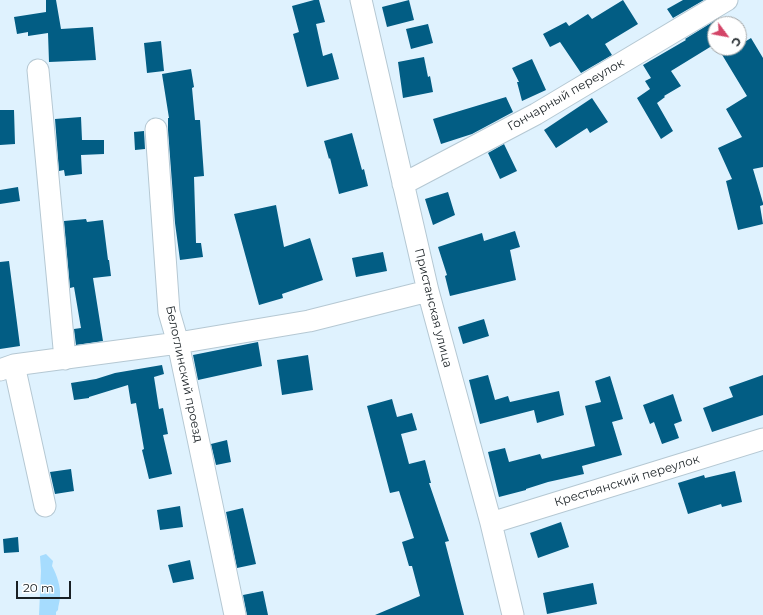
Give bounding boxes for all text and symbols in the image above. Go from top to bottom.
north arrow [707,16,747,56]
text: С [728,35,744,49]
street label: Гончарный переулок [505,56,627,134]
street label: Пристанская улица [411,247,455,369]
street label: Белоглинский проезд [162,304,206,444]
street label: Крестьянский переулок [553,452,701,510]
scale bar [18,573,73,599]
text: 20 m [23,580,54,595]

